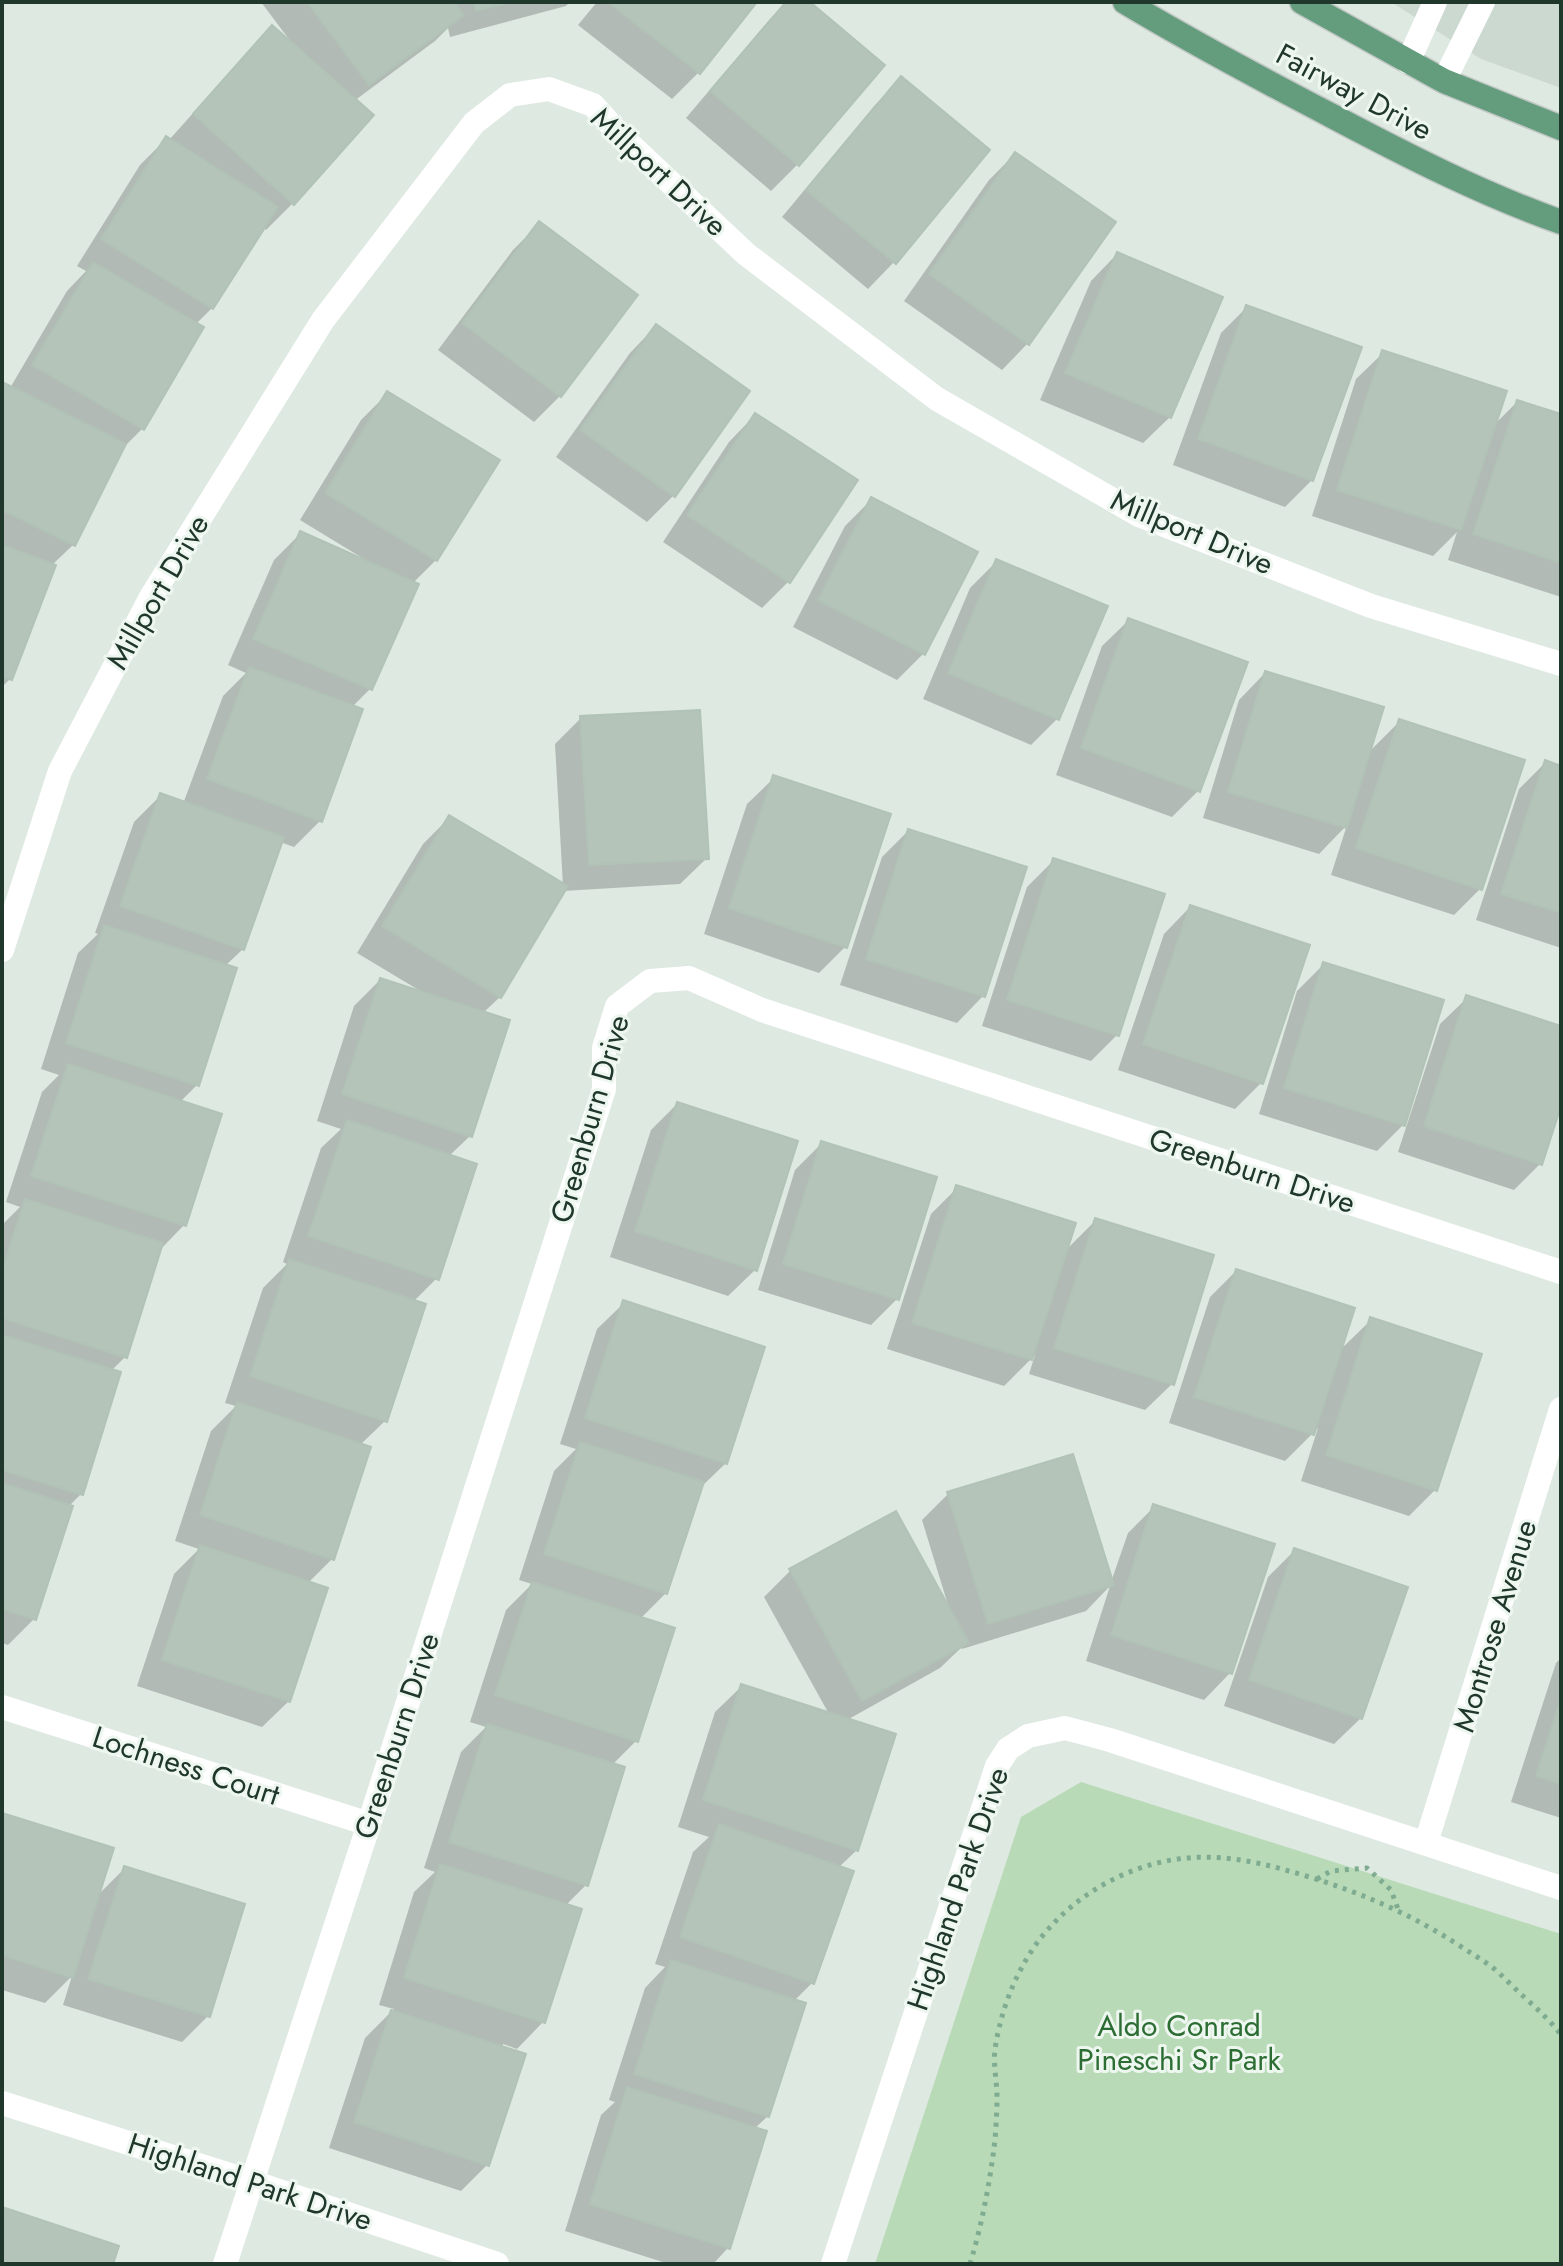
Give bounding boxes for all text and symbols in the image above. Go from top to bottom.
street label: Fairway Drive [1269,32,1440,151]
street label: Millport Drive [582,97,737,246]
street label: Millport Drive [1104,478,1280,585]
street label: Millport Drive [96,506,219,677]
street label: Greenburn Drive [539,1010,640,1228]
street label: Greenburn Drive [1144,1117,1361,1224]
street label: Montrose Avenue [1442,1514,1547,1737]
street label: Greenburn Drive [343,1627,450,1844]
street label: Lochness Court [87,1715,286,1816]
street label: Highland Park Drive [896,1762,1019,2016]
park label: Aldo Conrad Pineschi Sr Park [1077,2004,1282,2081]
street label: Highland Park Drive [123,2122,378,2241]

